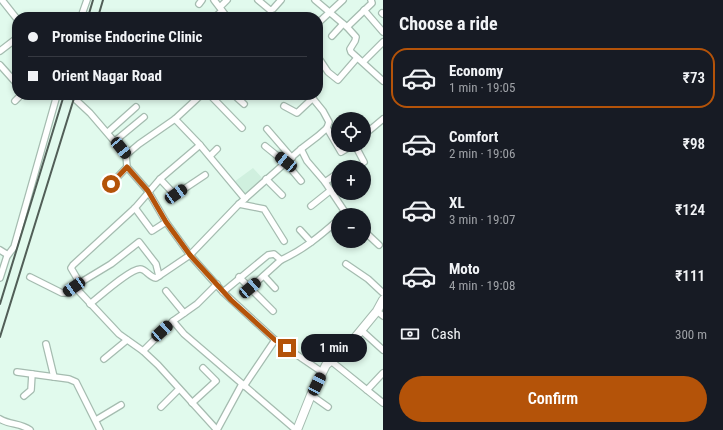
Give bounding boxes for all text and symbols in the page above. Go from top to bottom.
text: Choose a ride [399,13,498,34]
text: Promise Endocrine Clinic [52,28,203,46]
icon: car [401,60,437,96]
text: Economy [449,62,503,80]
text: Orient Nagar Road [52,67,162,85]
text: ₹73 [683,69,705,87]
text: 1 min · 19:05 [449,80,515,95]
map controls [331,112,371,248]
button: locate [331,112,371,152]
icon: car [401,126,437,162]
text: Comfort [449,128,498,146]
car [109,135,133,161]
text: ₹98 [683,135,705,153]
text: 2 min · 19:06 [449,146,515,161]
car [273,150,299,174]
button: + [331,160,371,200]
route start [102,175,120,193]
car [163,182,189,206]
icon: car [401,192,437,228]
text: XL [449,194,465,212]
text: ₹124 [675,201,705,219]
button: − [331,208,371,248]
text: 3 min · 19:07 [449,212,515,227]
icon: car [401,258,437,294]
text: Moto [449,260,480,278]
text: ₹111 [675,267,705,285]
car [61,275,87,299]
car [237,276,263,300]
text: 4 min · 19:08 [449,278,515,293]
car [149,319,175,343]
icon: cash [399,323,421,345]
text: Cash [431,325,461,343]
text: 300 m [675,327,707,342]
callout: 1 min [301,334,367,362]
route end [278,339,296,357]
text: 1 min [320,340,348,355]
car [306,371,328,397]
button: Confirm [399,376,707,422]

